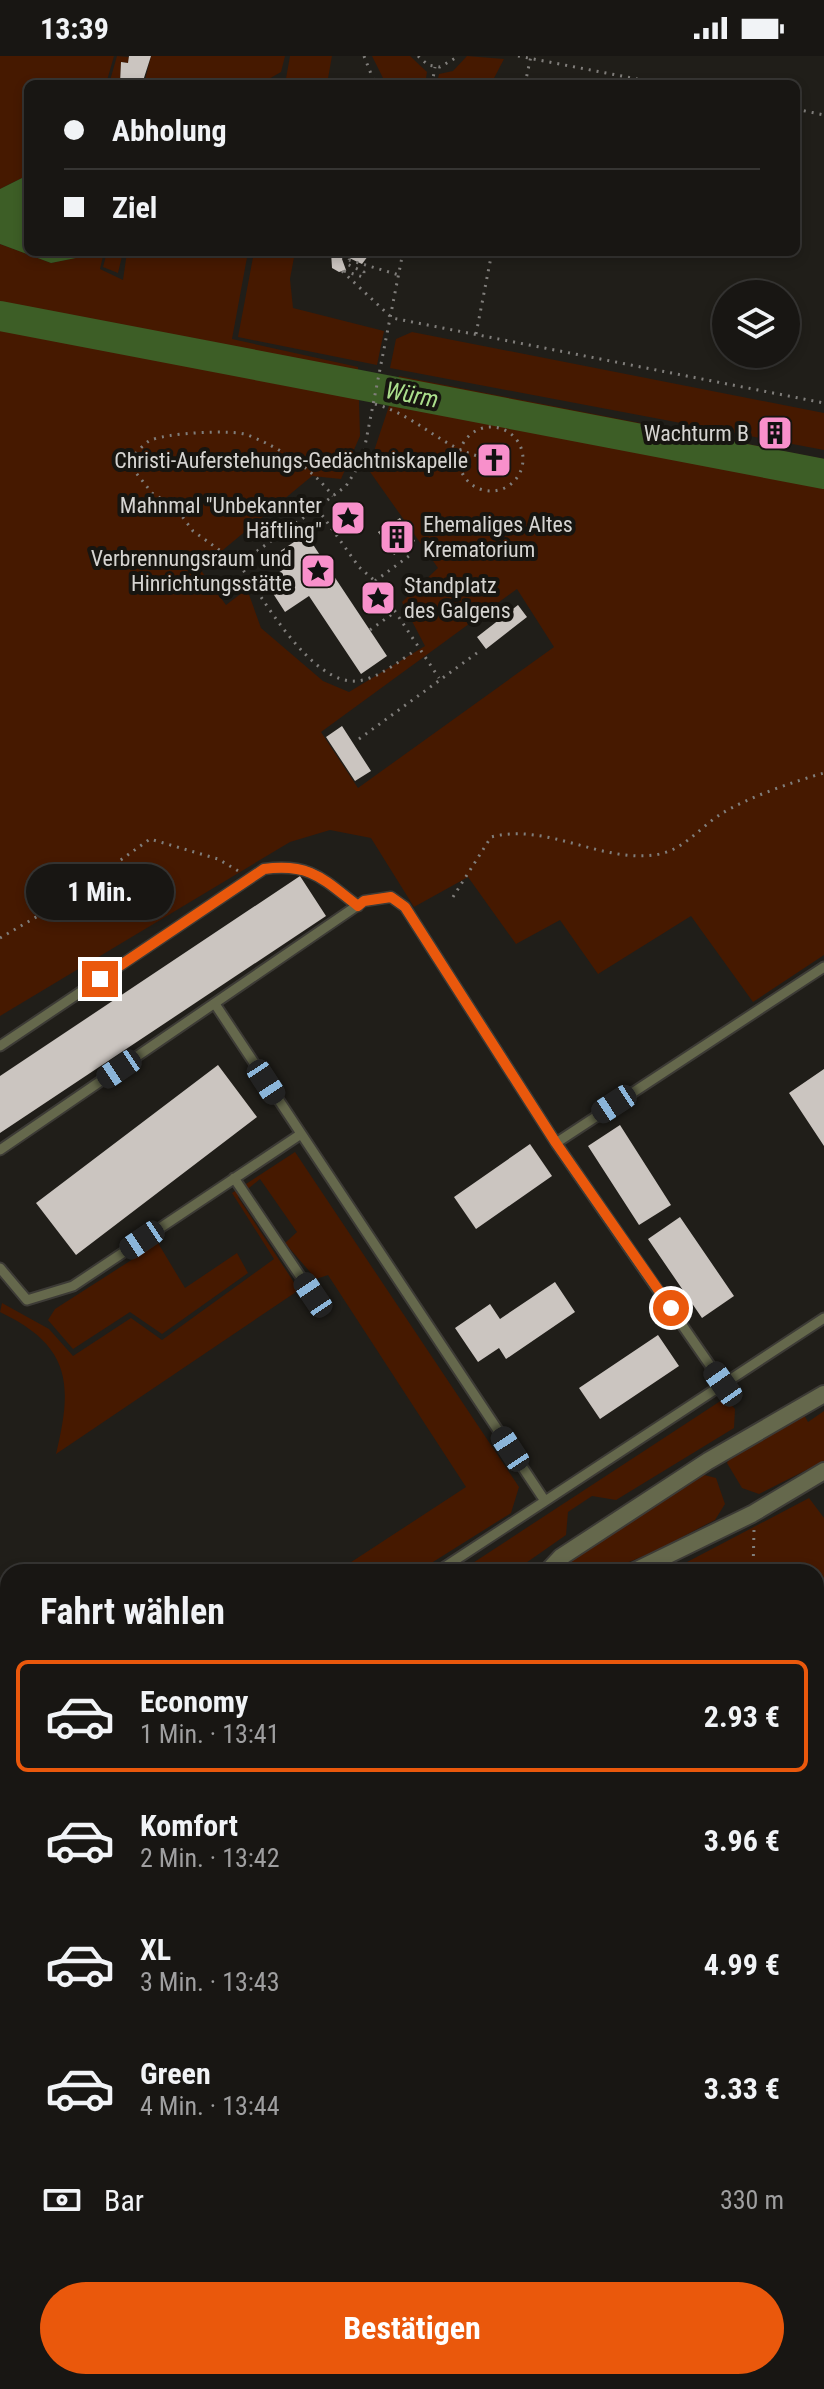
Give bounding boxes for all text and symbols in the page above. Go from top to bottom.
text: 13:39 [40,11,109,46]
text: Abholung [112,113,227,148]
text: Ziel [112,190,157,225]
map controls [712,280,800,368]
button: layers [712,280,800,368]
water label: Würm [383,376,441,414]
building icon: Wachturm B [756,414,794,452]
place label: Wachturm B [644,421,749,446]
church icon: Christi-Auferstehungs-Gedächtniskapelle [475,441,513,479]
place label: Christi-Auferstehungs-Gedächtniskapelle [114,448,468,473]
place label: Mahnmal "Unbekannter Häftling" [120,493,322,543]
place icon: Mahnmal "Unbekannter Häftling" [329,499,367,537]
place label: Ehemaliges Altes Krematorium [423,512,573,562]
building icon: Ehemaliges Altes Krematorium [378,518,416,556]
place label: Verbrennungsraum und Hinrichtungsstätte [91,546,292,596]
place icon: Verbrennungsraum und Hinrichtungsstätte [299,552,337,590]
place label: Standplatz des Galgens [404,573,511,623]
place icon: Standplatz des Galgens [359,579,397,617]
callout: 1 Min. [26,863,174,919]
text: 1 Min. [67,877,133,907]
route end [82,961,118,997]
car [92,1046,146,1092]
car [243,1055,289,1109]
car [587,1081,641,1127]
car [115,1217,169,1263]
car [290,1268,336,1322]
route start [653,1290,689,1326]
car [699,1357,747,1411]
car [487,1422,533,1476]
text: Fahrt wählen [40,1591,225,1633]
icon: car [44,1680,116,1752]
text: Economy [140,1684,248,1719]
text: 2.93 € [704,1699,780,1734]
text: 1 Min. · 13:41 [140,1719,280,1749]
icon: car [44,1804,116,1876]
text: Komfort [140,1808,238,1843]
text: 3.96 € [704,1823,780,1858]
text: 2 Min. · 13:42 [140,1843,280,1873]
icon: car [44,1928,116,2000]
text: XL [140,1932,171,1967]
text: 4.99 € [704,1947,780,1982]
text: 3 Min. · 13:43 [140,1967,280,1997]
icon: car [44,2052,116,2124]
text: Green [140,2056,211,2091]
text: 3.33 € [704,2071,780,2106]
text: 4 Min. · 13:44 [140,2091,280,2121]
icon: cash [40,2178,84,2222]
text: Bar [104,2183,144,2218]
text: 330 m [720,2185,784,2215]
button: Bestätigen [40,2282,784,2374]

